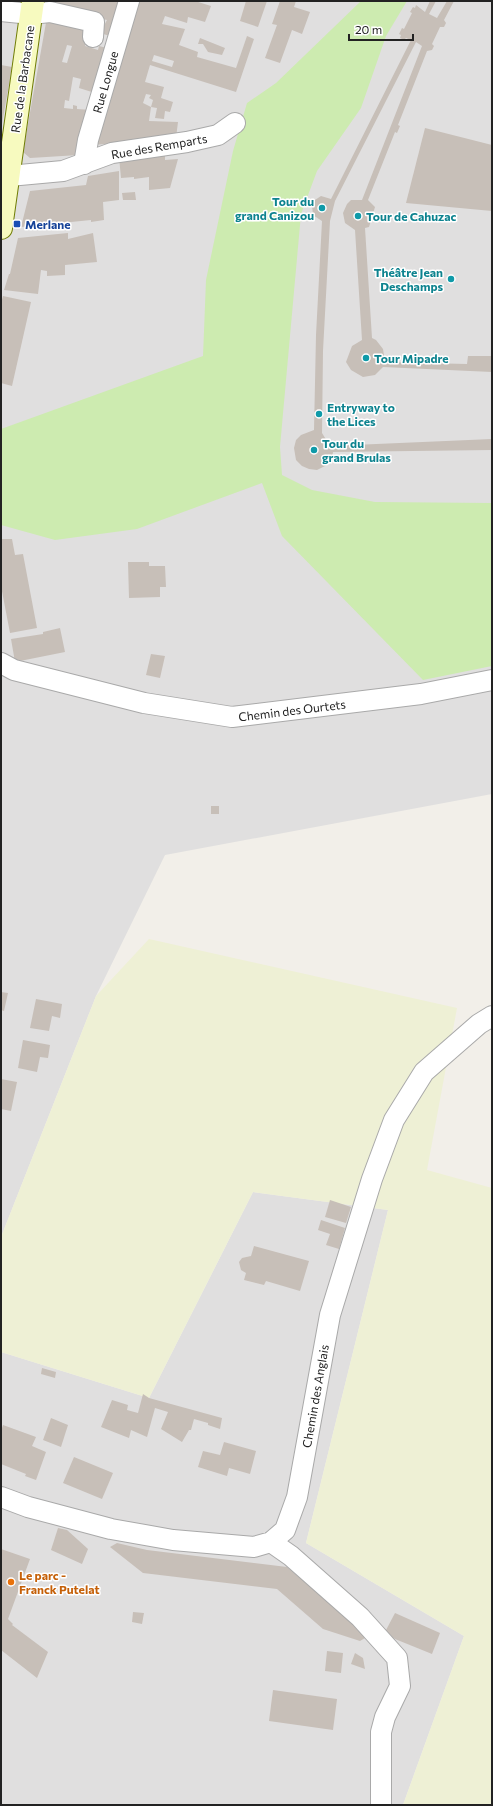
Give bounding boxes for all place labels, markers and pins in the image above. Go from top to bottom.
place label: Tour du grand Canizou [235,194,314,222]
marker: Tour du grand Canizou [317,203,327,213]
place label: Tour de Cahuzac [366,209,457,223]
marker: Tour de Cahuzac [353,211,363,221]
place label: Merlane [25,217,71,231]
marker: Merlane [12,219,22,229]
place label: Théâtre Jean Deschamps [374,265,443,293]
marker: Théâtre Jean Deschamps [446,274,456,284]
place label: Tour Mipadre [374,351,449,365]
marker: Tour Mipadre [361,353,371,363]
place label: Entryway to the Lices [327,400,395,428]
marker: Entryway to the Lices [314,409,324,419]
place label: Tour du grand Brulas [322,436,391,464]
marker: Tour du grand Brulas [309,445,319,455]
place label: Le parc - Franck Putelat [19,1568,100,1596]
marker: Le parc - Franck Putelat [6,1577,16,1587]

